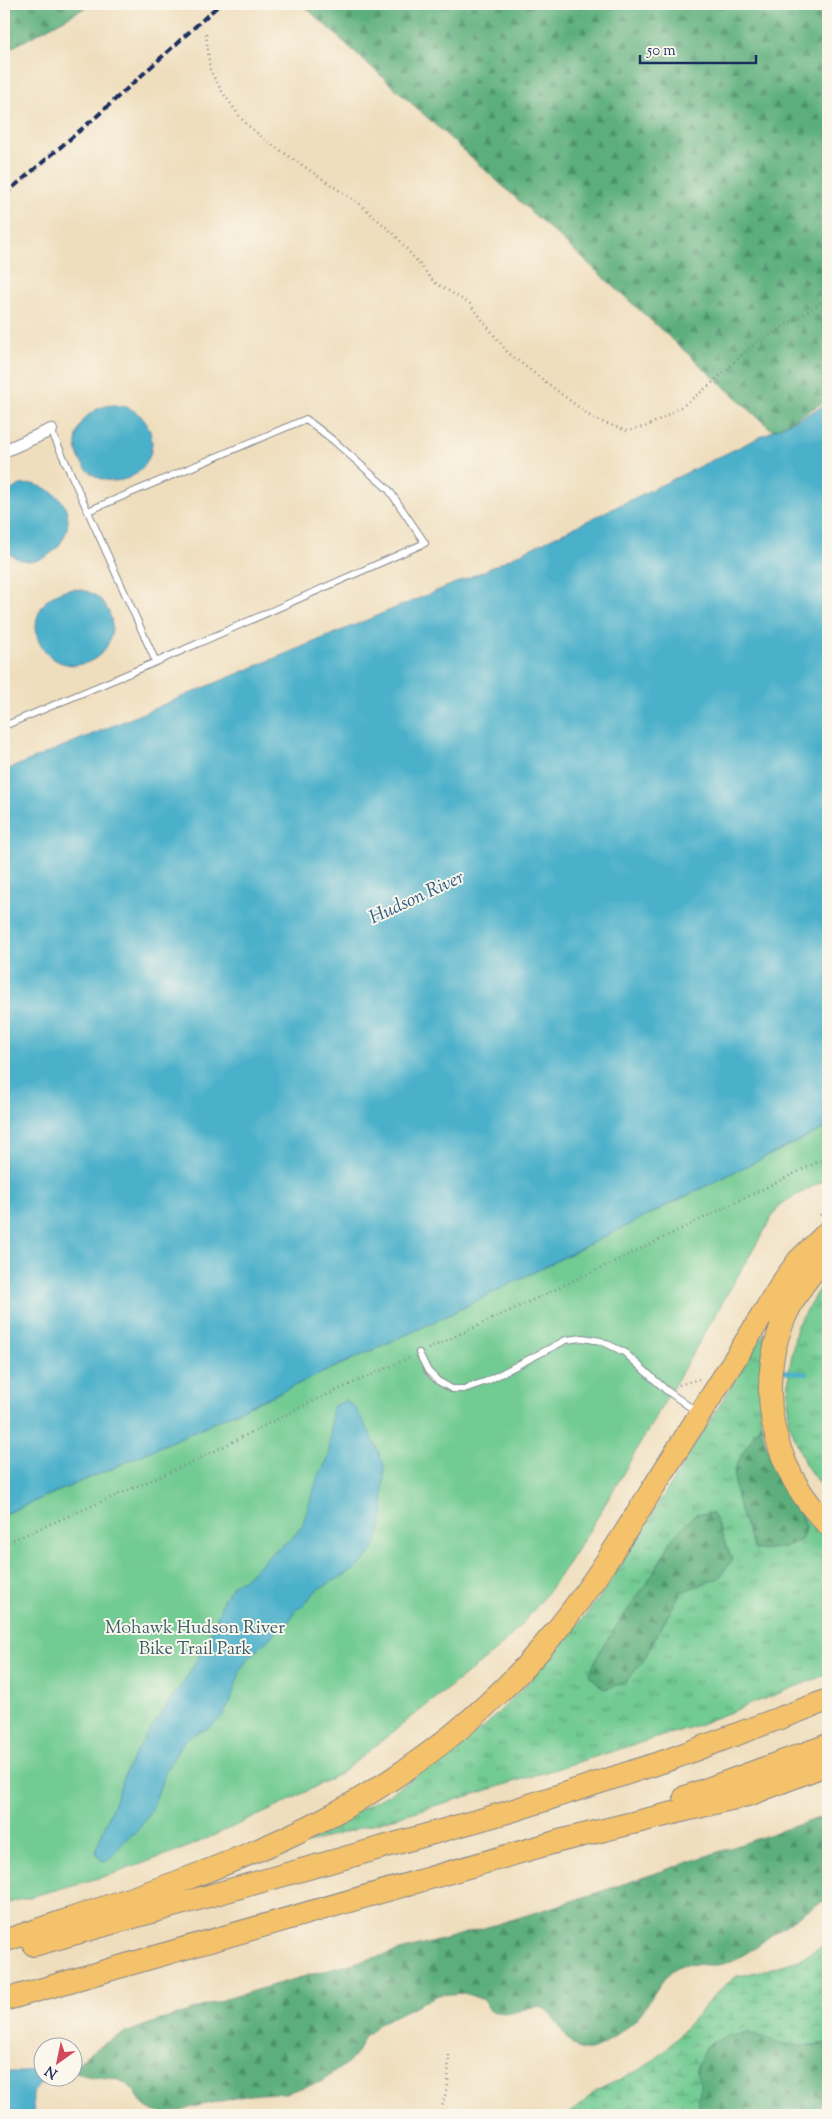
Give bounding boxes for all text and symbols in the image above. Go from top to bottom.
scale bar [640,32,756,64]
text: 50 m [646,41,676,62]
water label: Hudson River [365,864,469,932]
park label: Mohawk Hudson River Bike Trail Park [105,1616,285,1663]
north arrow [32,2036,82,2086]
text: N [42,2060,62,2083]

